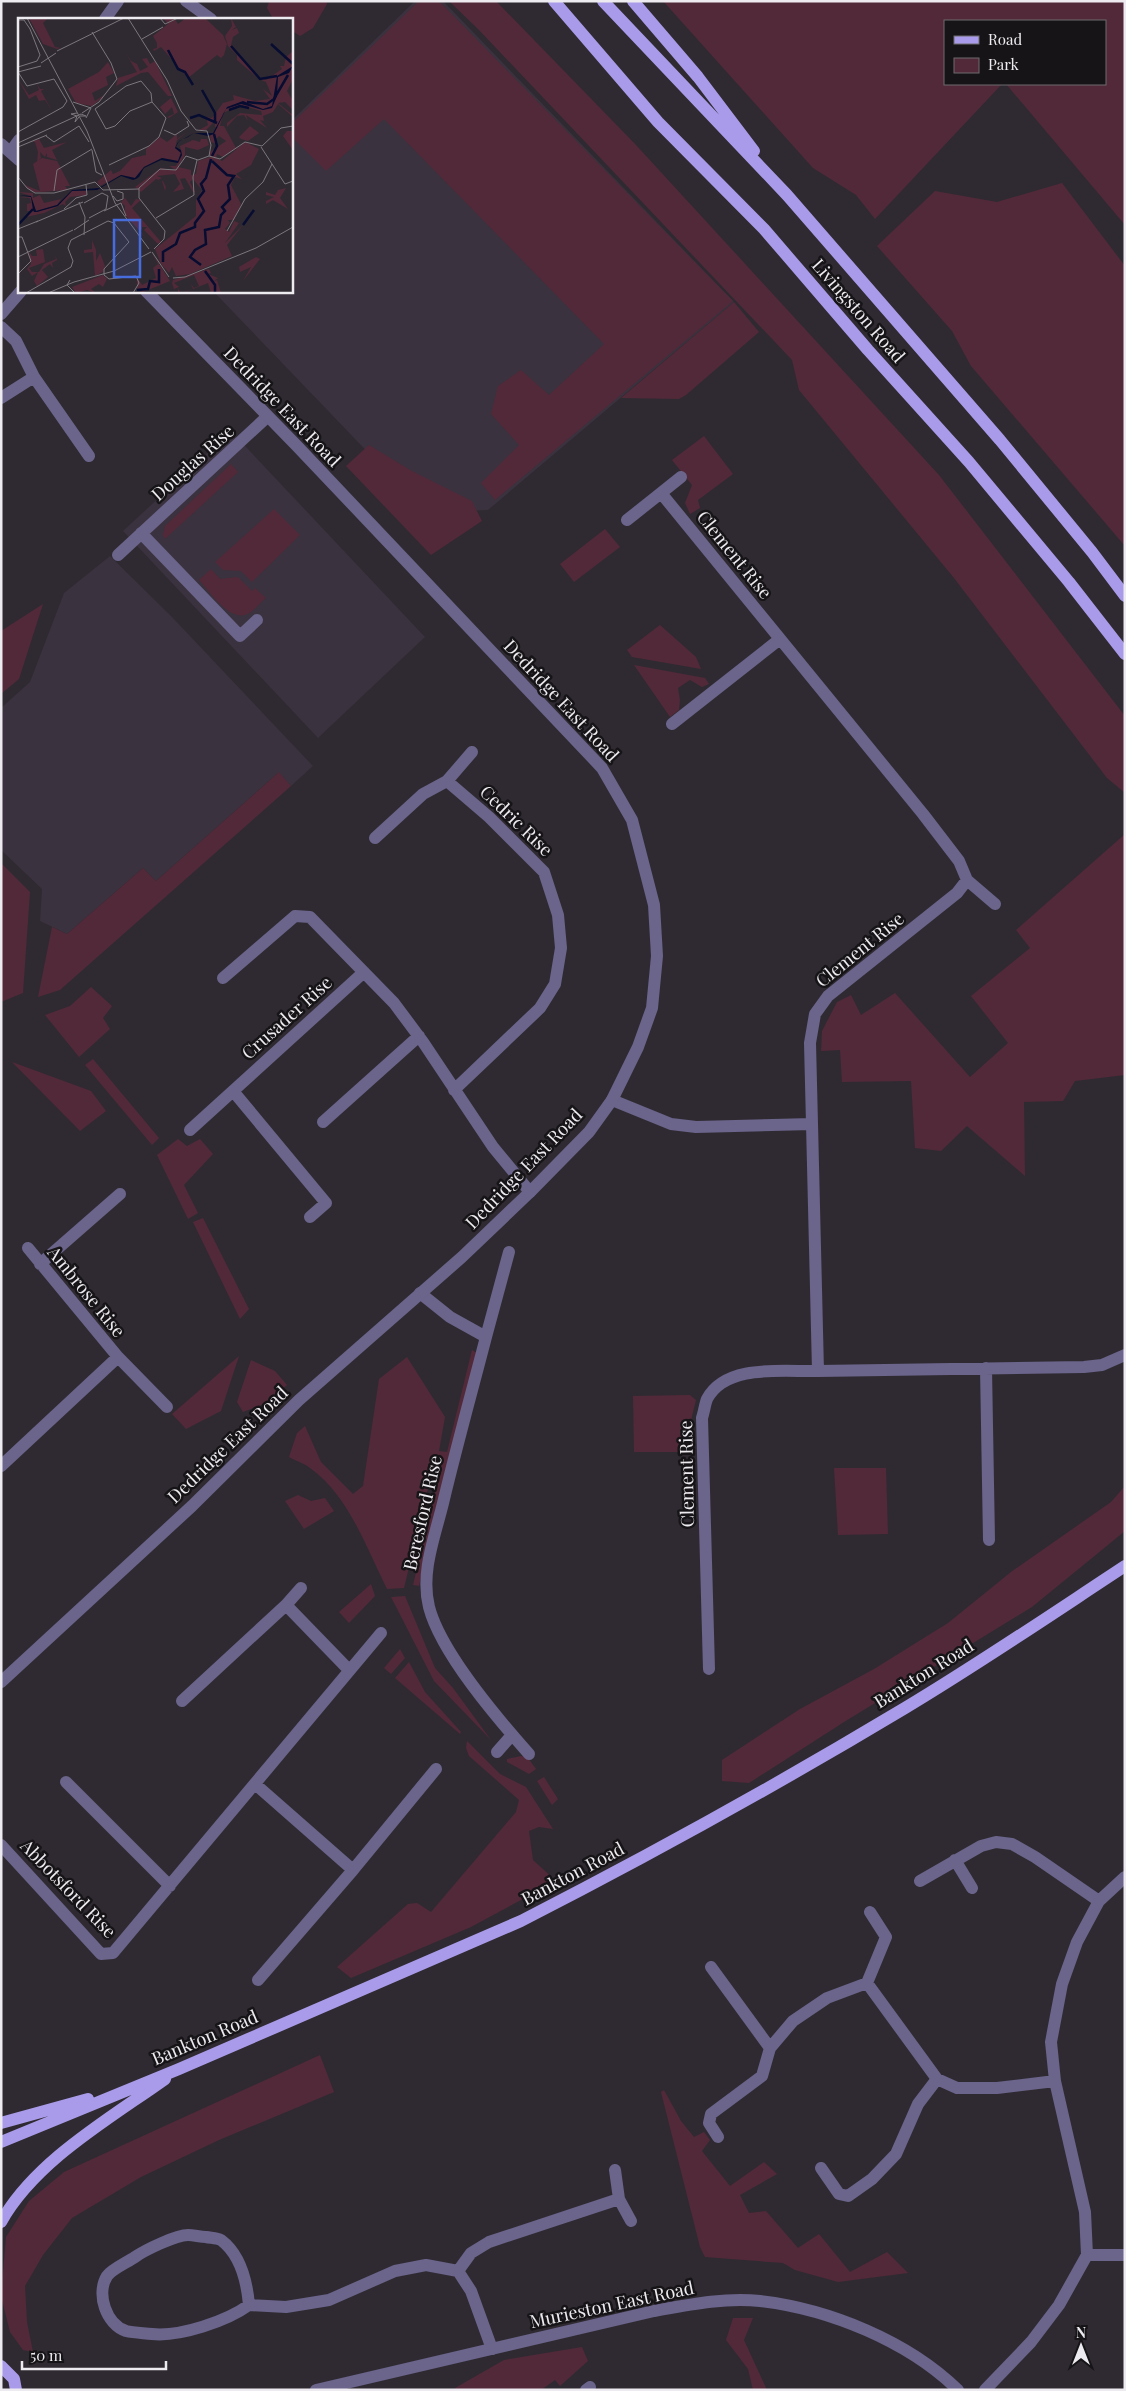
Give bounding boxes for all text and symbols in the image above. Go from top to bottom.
inset map [18,18,292,292]
legend [944,20,1106,85]
text: Road [988,29,1022,49]
text: Park [988,54,1020,74]
street label: Livingston Road [807,253,911,368]
street label: Dedridge East Road [219,341,347,472]
street label: Douglas Rise [146,419,239,506]
street label: Clement Rise [692,505,778,603]
street label: Dedridge East Road [499,634,625,767]
street label: Cedric Rise [475,779,558,861]
street label: Clement Rise [810,906,908,992]
street label: Crusader Rise [236,970,337,1064]
street label: Dedridge East Road [460,1103,587,1234]
street label: Ambrose Rise [42,1240,131,1342]
street label: Dedridge East Road [162,1380,293,1508]
street label: Clement Rise [673,1420,699,1528]
street label: Beresford Rise [397,1453,447,1573]
street label: Bankton Road [869,1633,978,1713]
street label: Abbotsford Rise [15,1833,122,1943]
street label: Bankton Road [517,1836,629,1910]
street label: Bankton Road [148,2004,262,2070]
street label: Murieston East Road [527,2275,697,2333]
north arrow [1056,2321,1106,2371]
text: N [1076,2323,1086,2342]
scale bar [22,2338,166,2370]
text: 50 m [30,2345,63,2365]

